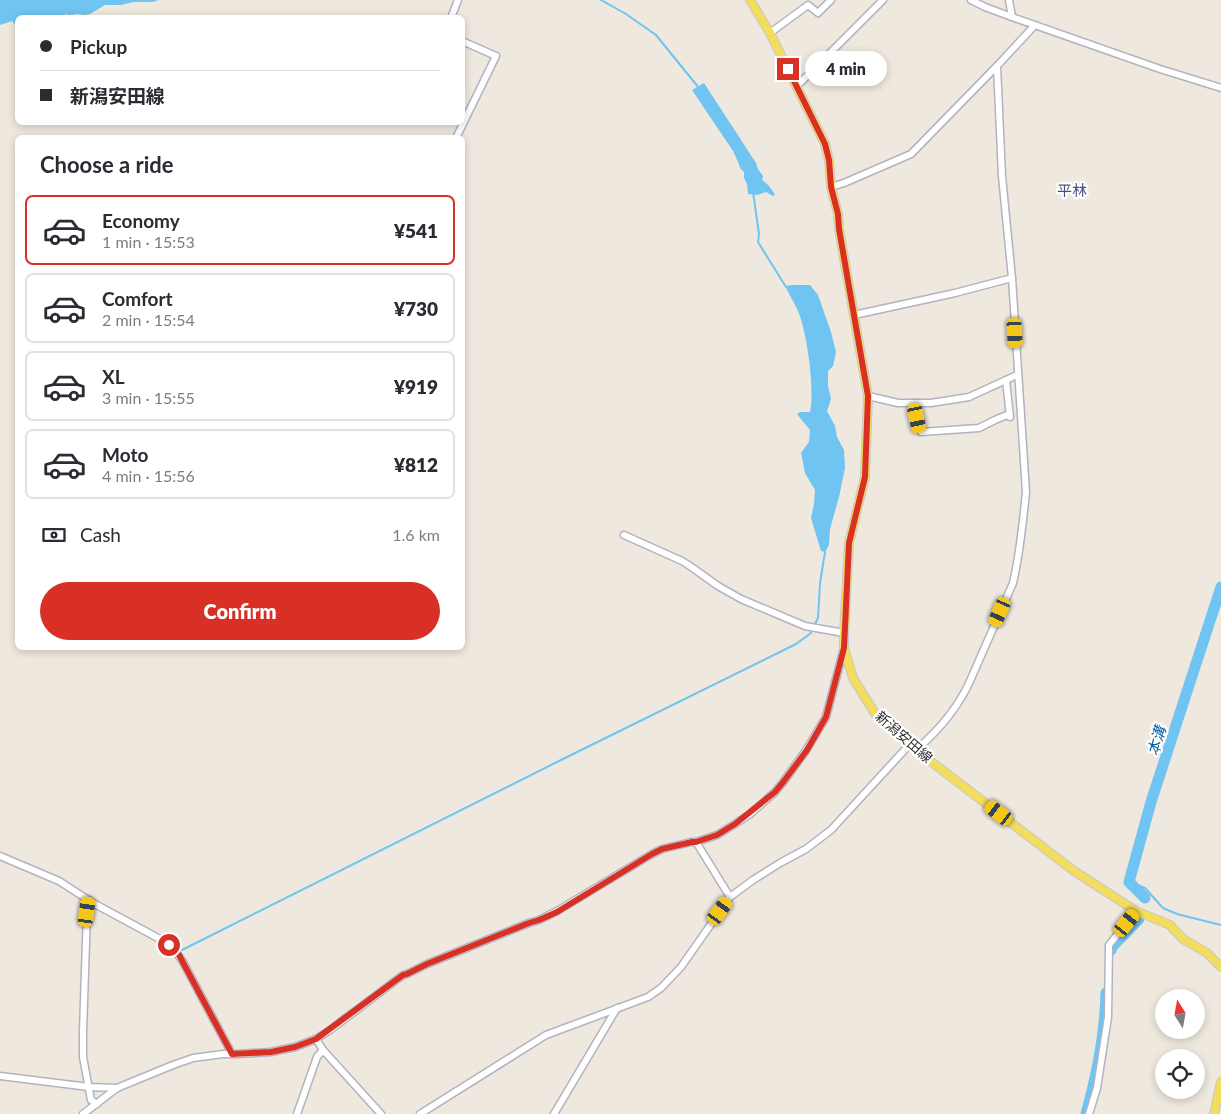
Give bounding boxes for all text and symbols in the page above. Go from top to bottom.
text: Pickup [70,35,127,58]
callout: 4 min [806,52,888,86]
route end [777,58,799,80]
text: 4 min [826,59,866,78]
text: 新潟安田線 [70,84,165,107]
text: Choose a ride [40,151,174,178]
district label: 平林 [1057,181,1087,199]
icon: car [42,208,87,253]
text: Economy [102,209,180,232]
text: ¥541 [394,219,438,242]
text: 1 min · 15:53 [102,232,195,251]
icon: car [42,286,87,331]
text: Comfort [102,287,173,310]
text: ¥730 [394,297,438,320]
text: 2 min · 15:54 [102,310,195,329]
car [1006,318,1023,348]
icon: car [42,364,87,409]
text: XL [102,365,125,388]
text: ¥919 [394,375,438,398]
text: 3 min · 15:55 [102,388,195,407]
car [906,402,927,434]
icon: car [42,442,87,487]
text: Moto [102,443,148,466]
text: ¥812 [394,453,438,476]
text: 4 min · 15:56 [102,466,195,485]
icon: cash [40,521,68,549]
text: Cash [80,523,121,546]
text: 1.6 km [392,525,440,544]
button: Confirm [40,582,440,640]
car [987,595,1012,629]
street label: 新潟安田線 [872,707,936,766]
water label: 本溝 [1143,722,1170,758]
car [982,798,1015,828]
car [705,894,734,928]
car [77,896,96,928]
car [1111,907,1142,939]
route start [158,934,180,956]
north arrow [1155,989,1205,1039]
map controls [1155,989,1205,1099]
button: locate [1155,1049,1205,1099]

